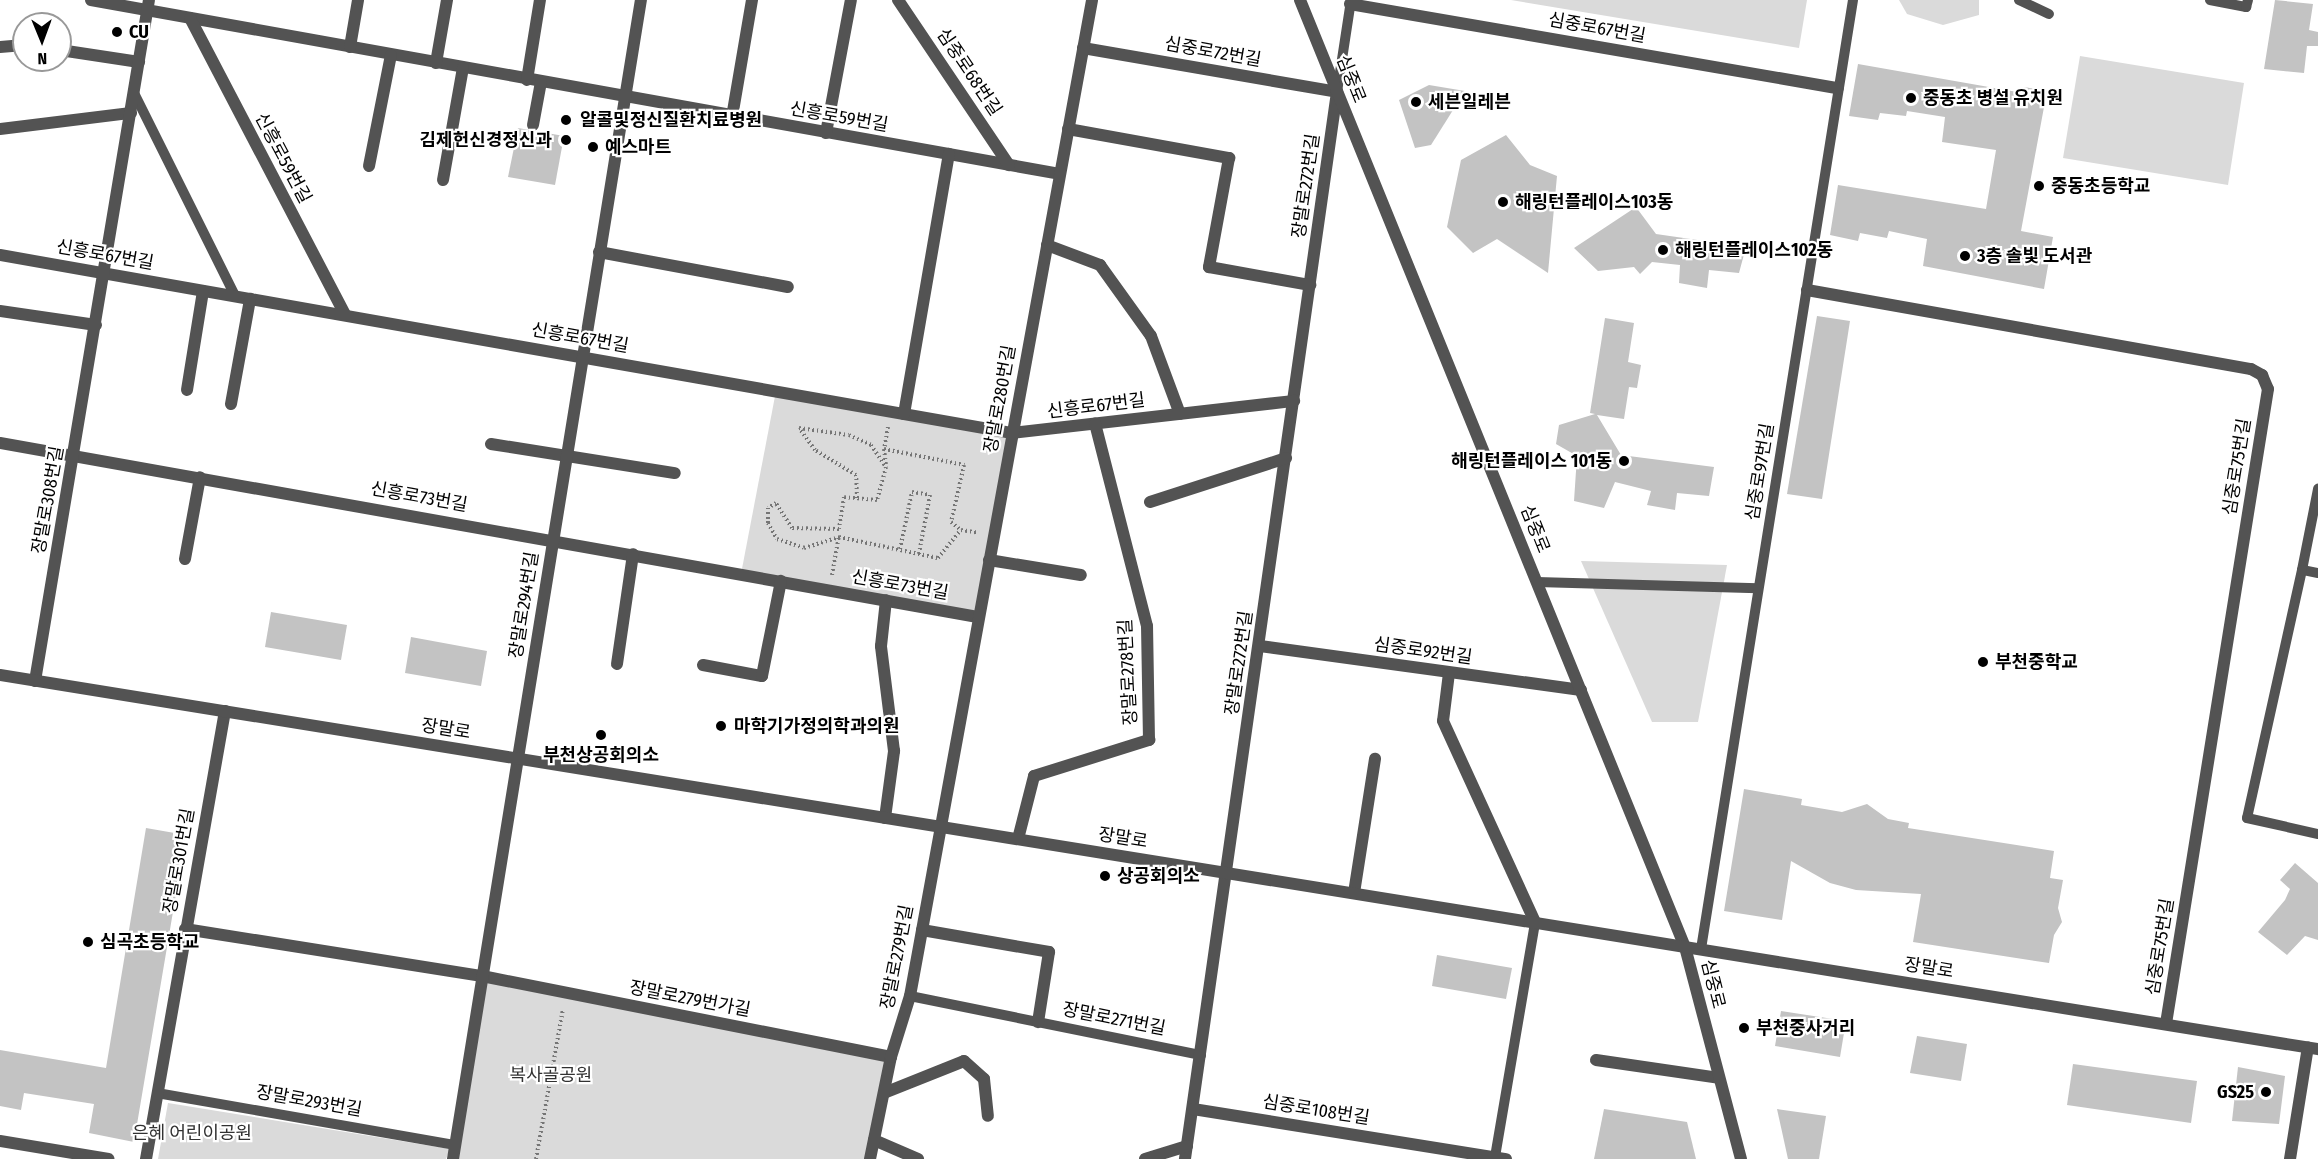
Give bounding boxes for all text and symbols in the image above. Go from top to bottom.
street label: 심중로67번길 [1547,9,1647,47]
north arrow [12,12,72,72]
place label: CU [129,21,149,43]
street label: 심중로68번길 [932,24,1006,120]
marker: CU [110,25,124,39]
street label: 심중로72번길 [1163,33,1263,71]
text: N [37,49,47,68]
street label: 심중로 [1332,52,1370,106]
place label: 중동초 병설 유치원 [1923,87,2063,109]
place label: 세븐일레븐 [1428,91,1511,113]
marker: 중동초 병설 유치원 [1904,91,1918,105]
marker: 세븐일레븐 [1409,95,1423,109]
street label: 신흥로59번길 [788,98,890,136]
street label: 신흥로59번길 [250,109,316,207]
place label: 알콜및정신질환치료병원 [580,109,762,131]
marker: 알콜및정신질환치료병원 [557,111,575,129]
place label: 김제헌신경정신과 [420,129,552,151]
marker: 김제헌신경정신과 [557,131,575,149]
street label: 장말로272번길 [1288,132,1324,240]
place label: 예스마트 [605,136,671,158]
marker: 예스마트 [586,140,600,154]
place label: 중동초등학교 [2051,175,2150,197]
marker: 중동초등학교 [2032,179,2046,193]
place label: 해링턴플레이스103동 [1515,191,1673,213]
marker: 해링턴플레이스103동 [1496,195,1510,209]
street label: 신흥로67번길 [55,236,155,274]
place label: 해링턴플레이스102동 [1675,239,1833,261]
marker: 해링턴플레이스102동 [1656,243,1670,257]
place label: 3층 솔빛 도서관 [1977,245,2092,267]
marker: 3층 솔빛 도서관 [1958,249,1972,263]
street label: 신흥로67번길 [530,319,630,357]
street label: 장말로280번길 [980,343,1020,455]
street label: 신흥로67번길 [1046,389,1146,423]
street label: 심중로75번길 [2219,417,2255,517]
street label: 심중로97번길 [1742,422,1778,522]
street label: 장말로308번길 [28,444,68,556]
place label: 해링턴플레이스 101동 [1451,450,1612,472]
marker: 해링턴플레이스 101동 [1617,454,1631,468]
street label: 신흥로73번길 [369,478,469,516]
street label: 심중로 [1516,502,1554,556]
street label: 장말로294번길 [505,550,543,660]
street label: 신흥로73번길 [850,566,950,604]
street label: 장말로272번길 [1221,609,1257,717]
street label: 장말로278번길 [1114,618,1142,726]
street label: 심중로92번길 [1372,633,1474,669]
place label: 부천중학교 [1995,651,2078,673]
marker: 부천중학교 [1976,655,1990,669]
street label: 장말로 [420,714,472,744]
place label: 마학기가정의학과의원 [734,715,900,737]
marker: 마학기가정의학과의원 [712,717,730,735]
marker: 부천상공회의소 [594,728,608,742]
place label: 부천상공회의소 [543,744,659,766]
street label: 장말로301번길 [159,807,199,915]
street label: 장말로 [1097,823,1149,853]
place label: 상공회의소 [1117,865,1200,887]
marker: 상공회의소 [1098,869,1112,883]
street label: 심중로75번길 [2142,897,2178,997]
street label: 장말로279번길 [876,903,918,1011]
place label: 심곡초등학교 [100,931,199,953]
marker: 심곡초등학교 [81,935,95,949]
street label: 장말로 [1903,953,1955,983]
street label: 심중로 [1697,957,1729,1011]
street label: 장말로279번가길 [628,977,752,1021]
street label: 장말로271번길 [1061,998,1167,1040]
place label: 부천중사거리 [1756,1017,1855,1039]
marker: 부천중사거리 [1737,1021,1751,1035]
park label: 복사골공원 [510,1064,592,1086]
street label: 장말로293번길 [254,1081,364,1121]
place label: GS25 [2217,1081,2254,1103]
marker: GS25 [2259,1085,2273,1099]
street label: 심중로108번길 [1261,1091,1371,1129]
park label: 은혜 어린이공원 [132,1122,252,1144]

